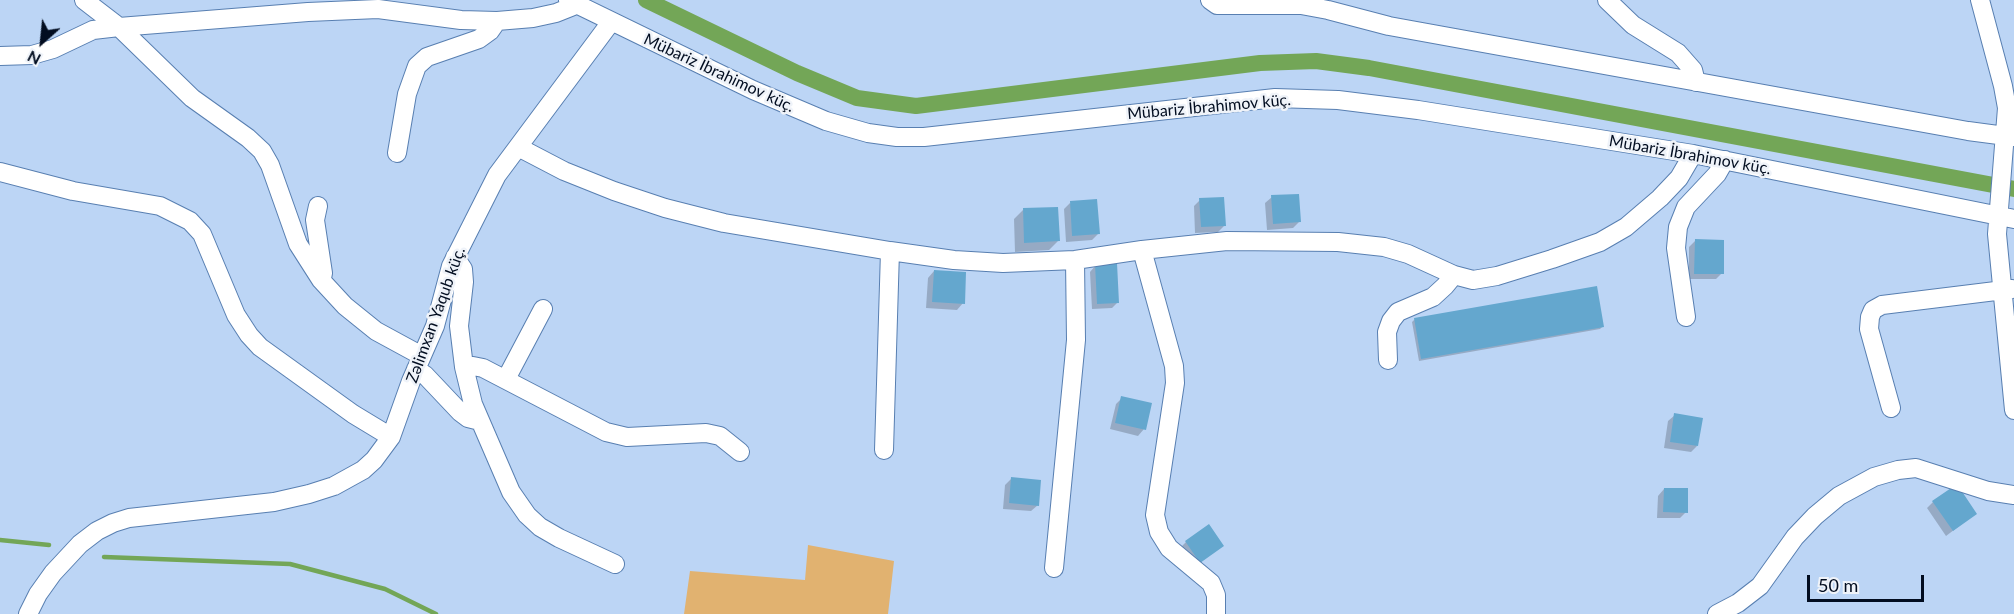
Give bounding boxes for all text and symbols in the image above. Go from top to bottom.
north arrow [12,12,72,72]
street label: Mübariz İbrahimov küç. [641,30,797,116]
text: N [24,47,43,70]
street label: Mübariz İbrahimov küç. [1126,90,1292,124]
street label: Mübariz İbrahimov küç. [1608,131,1772,179]
street label: Zəlimxan Yaqub küç. [403,244,469,386]
scale bar [1810,563,1927,601]
text: 50 m [1818,574,1858,596]

